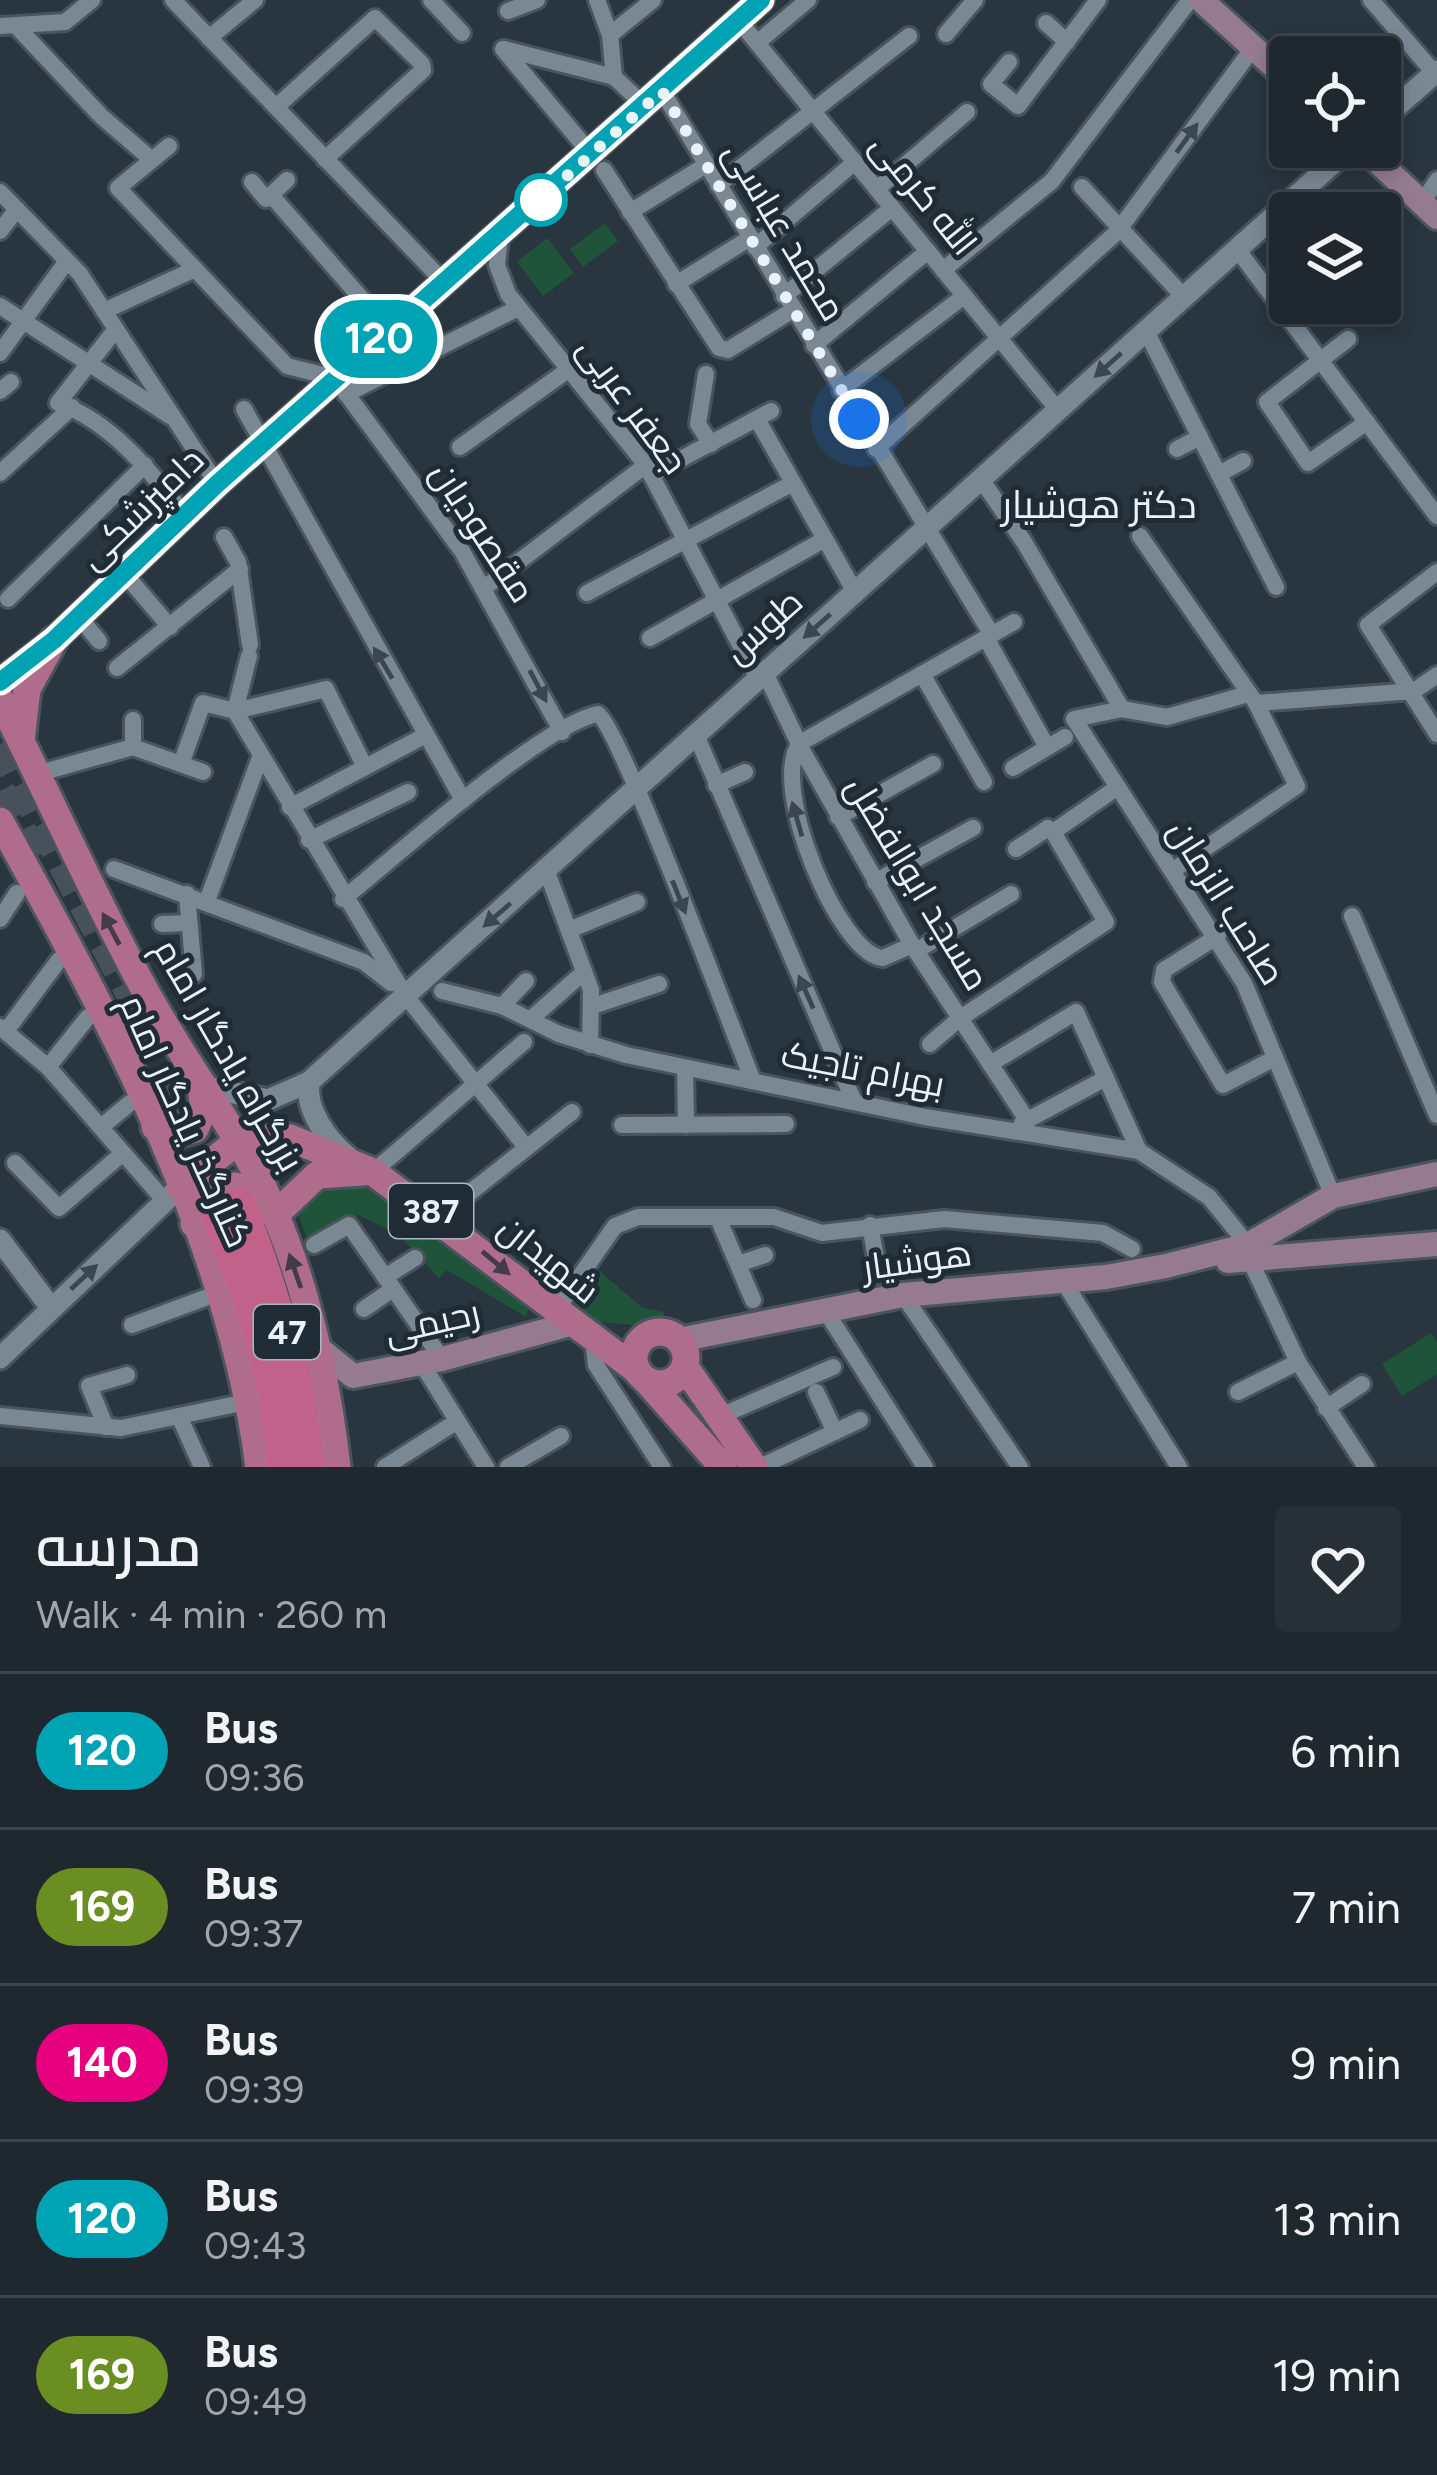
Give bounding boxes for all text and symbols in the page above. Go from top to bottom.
map controls [1269,36,1401,324]
button: locate [1269,36,1401,168]
one-way arrow [1175,122,1199,154]
street label: الله کرمی [862,123,988,264]
street label: محمد عباسی [715,134,855,328]
unlabelled marker [516,175,566,225]
button: layers [1269,192,1401,324]
line badge: 120 [310,300,448,378]
text: 120 [344,313,414,364]
street label: جعفر عربی [569,328,697,482]
one-way arrow [1093,351,1122,378]
your location [829,389,889,449]
street label: دامپزشکی [70,438,214,579]
street label: مقصودیان [422,454,544,610]
district label: دکتر هوشیار [999,481,1197,528]
street label: طوس [715,580,811,672]
one-way arrow [803,612,832,639]
one-way arrow [373,646,394,680]
one-way arrow [527,668,548,703]
street label: مسجد ابوالفضل [837,768,999,998]
one-way arrow [787,801,805,837]
street label: صاحب الزمان [1159,812,1295,992]
one-way arrow [671,879,690,915]
one-way arrow [482,902,512,928]
one-way arrow [101,911,122,946]
street label: بزرگراه یادگار امام [142,931,313,1180]
one-way arrow [795,974,815,1009]
street label: کنارگذر یادگار امام [108,988,261,1255]
street label: بهرام تاجیک [777,1032,948,1109]
road number: 387 [389,1184,473,1238]
street label: شهیدان [490,1205,608,1313]
street label: هوشیار [858,1231,974,1289]
one-way arrow [480,1250,511,1276]
one-way arrow [285,1253,303,1289]
one-way arrow [69,1263,98,1291]
street label: رحیمی [380,1290,484,1354]
road number: 47 [254,1305,320,1359]
button: heart [1275,1506,1401,1632]
text: مدرسه [36,1512,202,1580]
text: Walk · 4 min · 260 m [36,1591,387,1638]
text: Bus [204,1700,278,1754]
text: 6 min [1291,1724,1401,1778]
text: 120 [67,1725,137,1776]
text: 09:36 [204,1754,304,1801]
text: Bus [204,1856,278,1910]
text: 7 min [1292,1880,1401,1934]
text: 169 [69,1881,135,1932]
text: 09:37 [204,1910,303,1957]
text: Bus [204,2012,278,2066]
text: 9 min [1291,2036,1401,2090]
text: 140 [66,2037,138,2088]
text: 09:39 [204,2066,304,2113]
text: Bus [204,2168,278,2222]
text: 13 min [1273,2192,1401,2246]
text: 120 [67,2193,137,2244]
text: 09:43 [204,2222,306,2269]
text: Bus [204,2324,278,2378]
text: 19 min [1272,2348,1401,2402]
text: 169 [69,2349,135,2400]
text: 09:49 [204,2378,307,2425]

